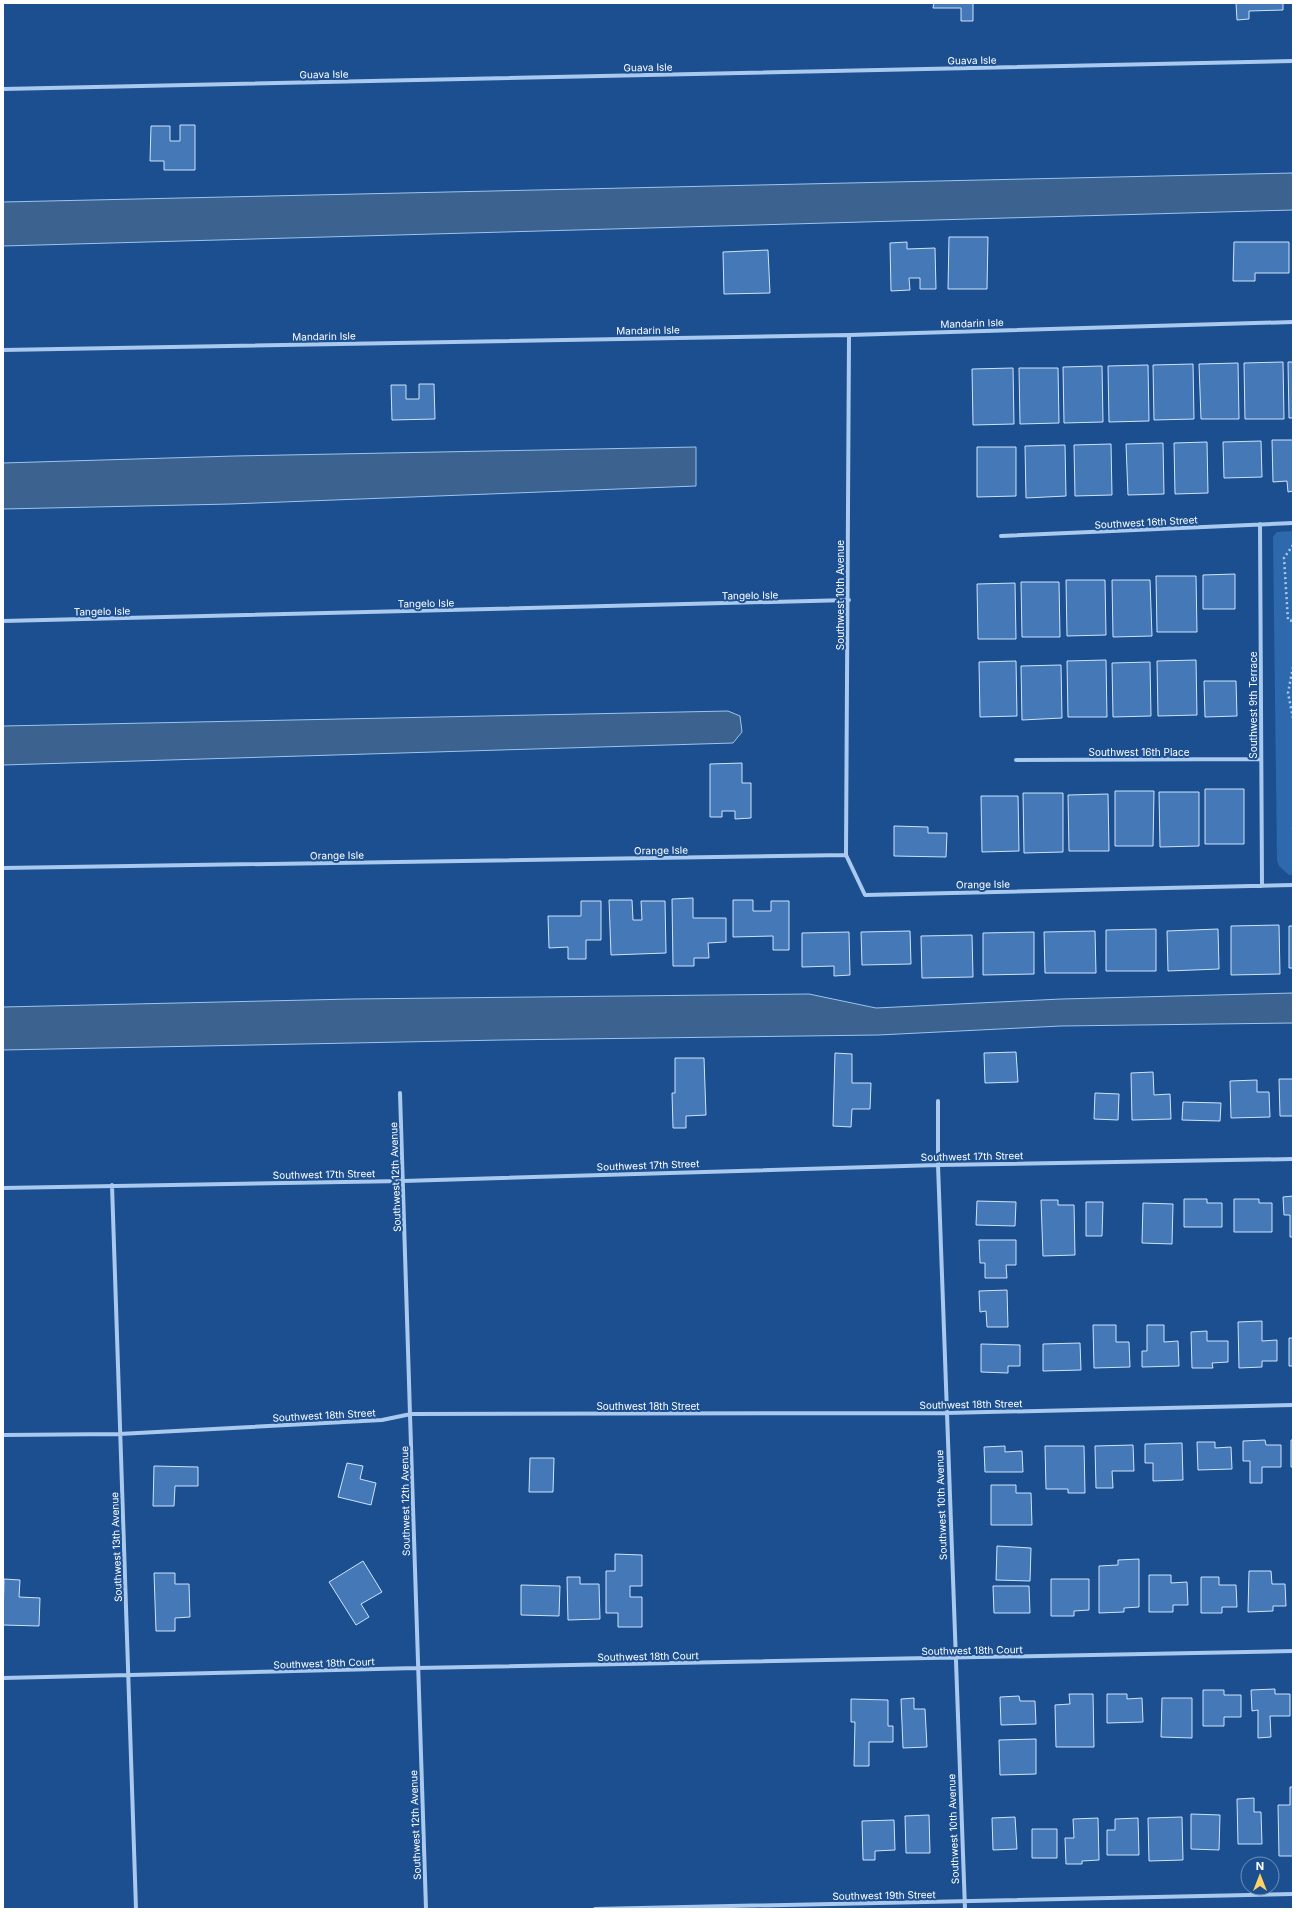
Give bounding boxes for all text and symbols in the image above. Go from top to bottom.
street label: Guava Isle [947,54,997,66]
street label: Guava Isle [623,61,673,73]
street label: Guava Isle [299,68,349,80]
street label: Mandarin Isle [940,316,1004,330]
street label: Mandarin Isle [616,323,680,337]
street label: Mandarin Isle [292,329,356,343]
street label: Southwest 16th Street [1094,513,1199,531]
street label: Southwest 10th Avenue [834,540,846,650]
street label: Tangelo Isle [722,589,779,601]
street label: Tangelo Isle [398,597,455,609]
street label: Tangelo Isle [74,605,131,617]
street label: Southwest 9th Terrace [1247,651,1259,759]
street label: Southwest 16th Place [1089,746,1190,758]
street label: Orange Isle [634,844,688,856]
street label: Orange Isle [310,849,364,861]
street label: Orange Isle [956,878,1010,890]
street label: Southwest 12th Avenue [387,1122,403,1232]
street label: Southwest 17th Street [921,1149,1024,1163]
street label: Southwest 17th Street [596,1157,700,1173]
street label: Southwest 17th Street [273,1167,376,1181]
street label: Southwest 18th Street [919,1397,1023,1411]
street label: Southwest 18th Street [596,1400,700,1412]
street label: Southwest 18th Street [272,1406,377,1424]
street label: Southwest 12th Avenue [398,1446,412,1556]
street label: Southwest 10th Avenue [933,1449,949,1560]
street label: Southwest 13th Avenue [108,1492,124,1602]
street label: Southwest 18th Court [921,1643,1024,1657]
street label: Southwest 18th Court [597,1649,700,1663]
street label: Southwest 18th Court [273,1655,376,1671]
street label: Southwest 12th Avenue [407,1770,423,1880]
street label: Southwest 10th Avenue [945,1773,961,1884]
north arrow [1240,1856,1280,1896]
text: N [1256,1859,1264,1873]
street label: Southwest 19th Street [832,1888,936,1902]

